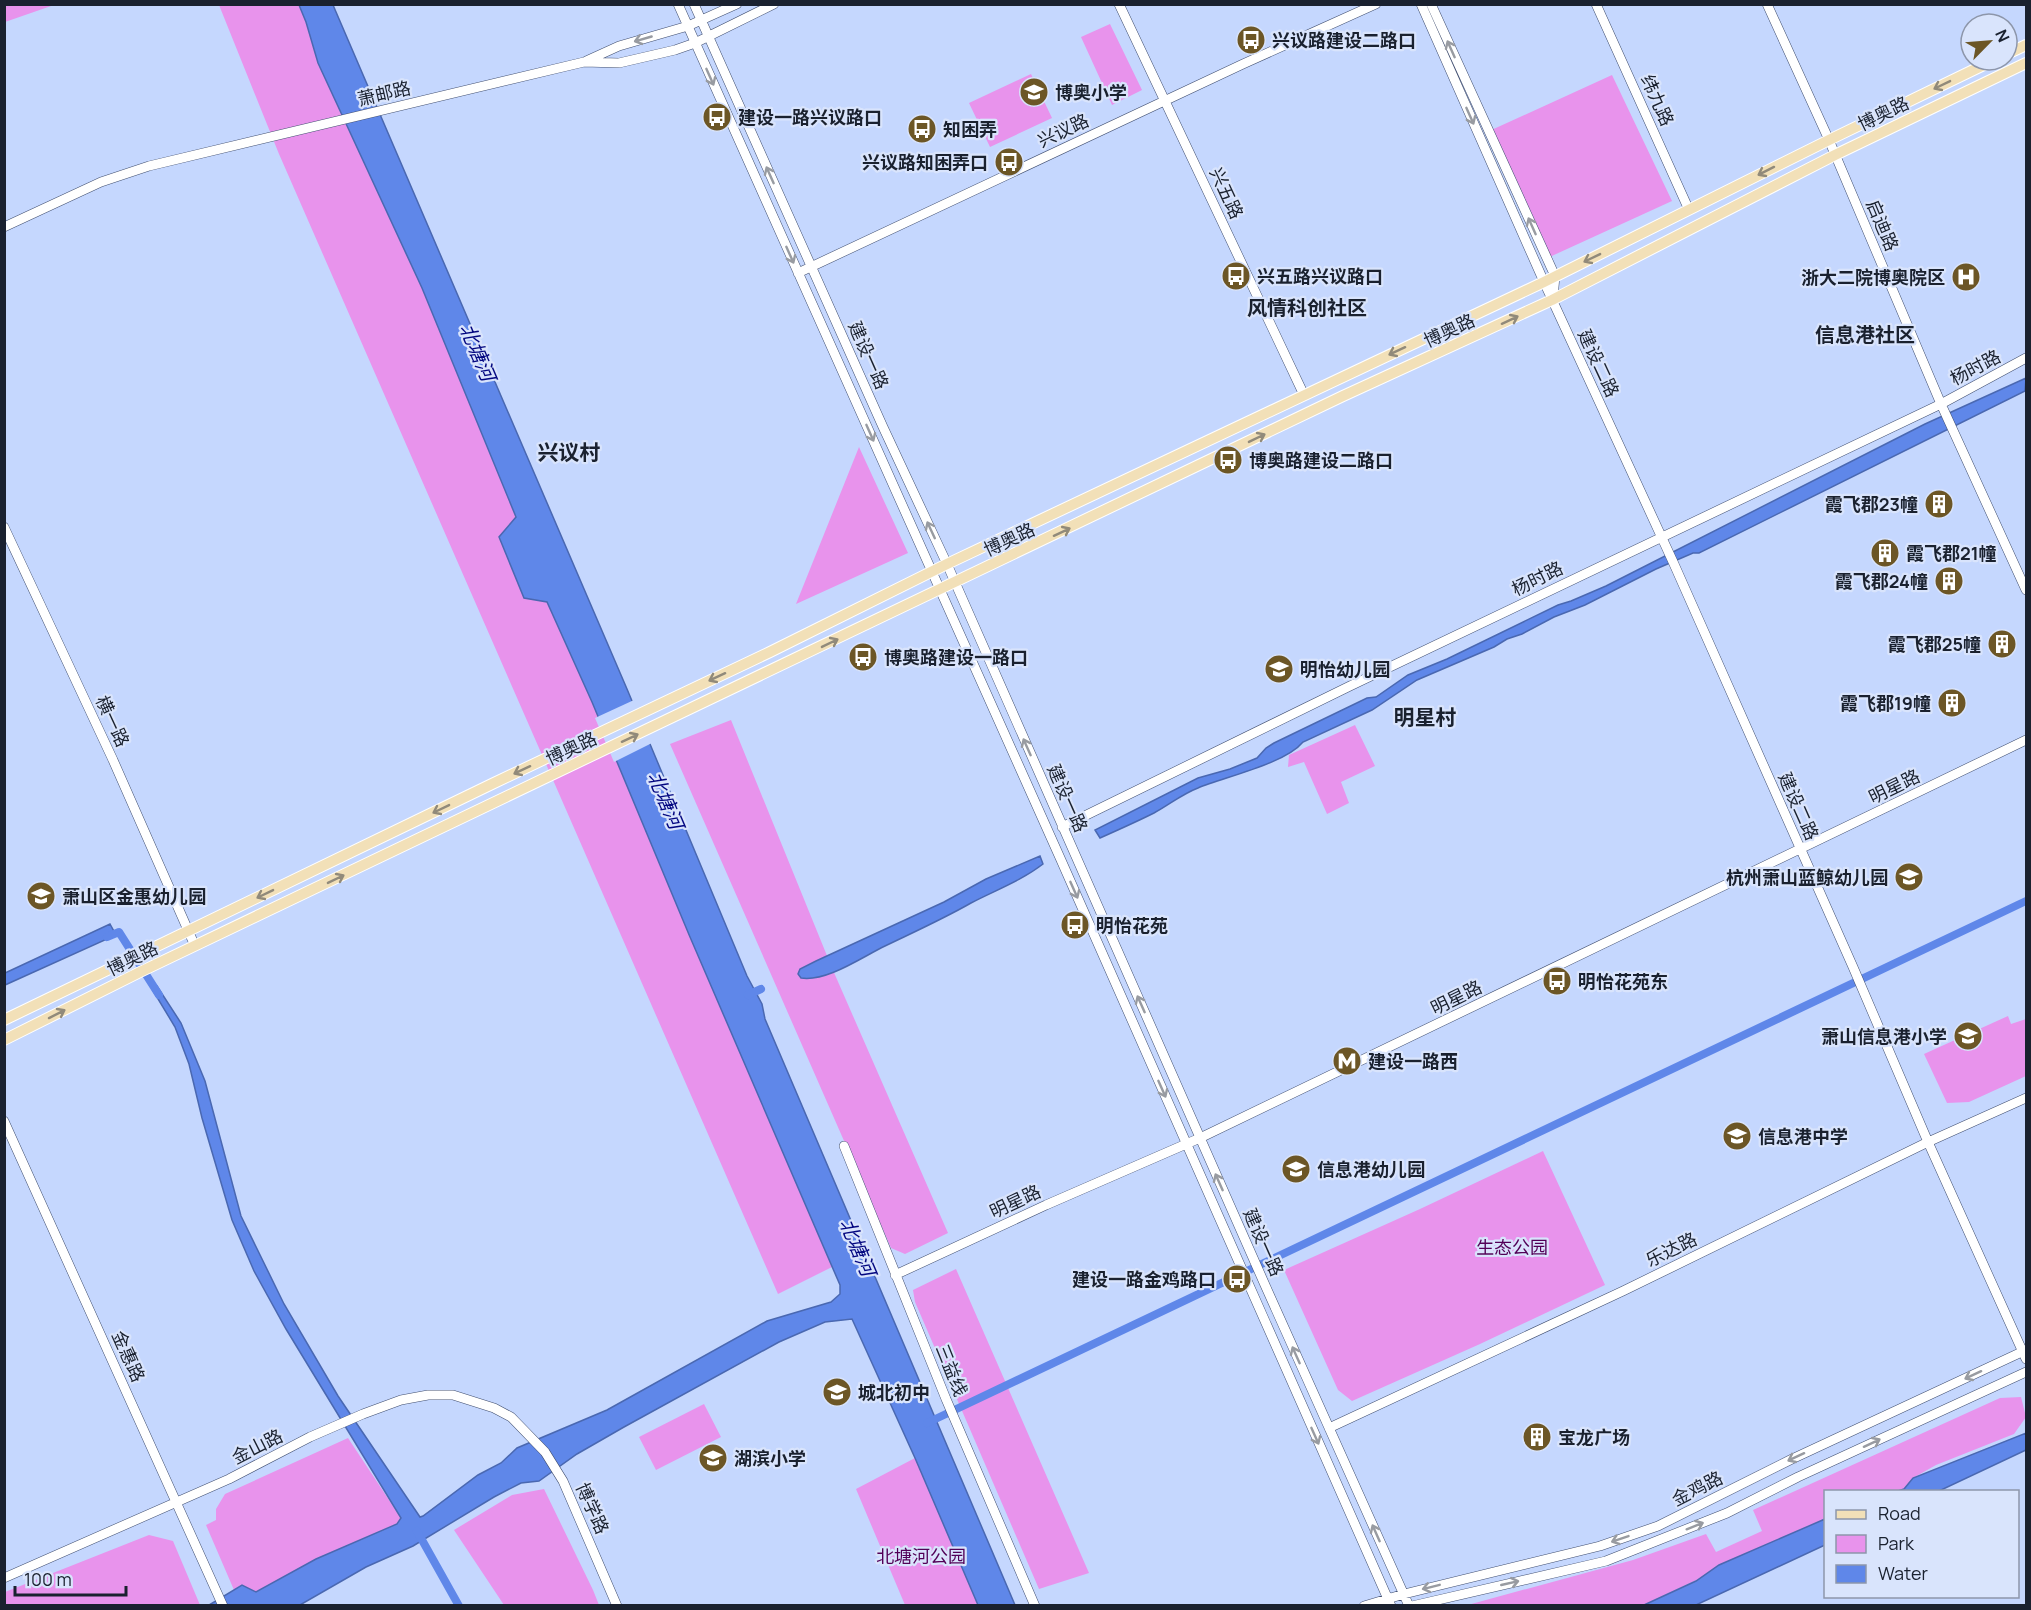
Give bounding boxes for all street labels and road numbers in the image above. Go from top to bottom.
street label: 纬九路 [1636,70,1680,130]
street label: 萧邮路 [355,75,413,111]
street label: 博奥路 [1853,90,1913,136]
street label: 兴议路 [1033,108,1093,152]
street label: 兴五路 [1205,163,1249,223]
street label: 启迪路 [1861,195,1905,255]
street label: 博奥路 [1419,308,1479,352]
street label: 建设一路 [843,317,895,393]
street label: 建设二路 [1573,325,1625,401]
street label: 杨时路 [1946,344,2004,390]
street label: 博奥路 [979,517,1039,561]
street label: 杨时路 [1507,555,1567,601]
street label: 横一路 [91,691,135,751]
street label: 博奥路 [541,726,601,770]
street label: 建设一路 [1042,760,1094,836]
street label: 明星路 [1864,763,1924,809]
street label: 建设二路 [1773,768,1825,844]
street label: 博奥路 [102,935,162,981]
street label: 明星路 [1426,974,1486,1020]
street label: 明星路 [985,1179,1045,1223]
street label: 建设一路 [1238,1204,1290,1280]
street label: 乐达路 [1641,1226,1701,1272]
street label: 金惠路 [107,1326,151,1386]
street label: 三益线 [931,1340,973,1400]
street label: 金山路 [227,1423,287,1469]
street label: 金鸡路 [1667,1465,1727,1511]
street label: 博学路 [571,1478,615,1538]

